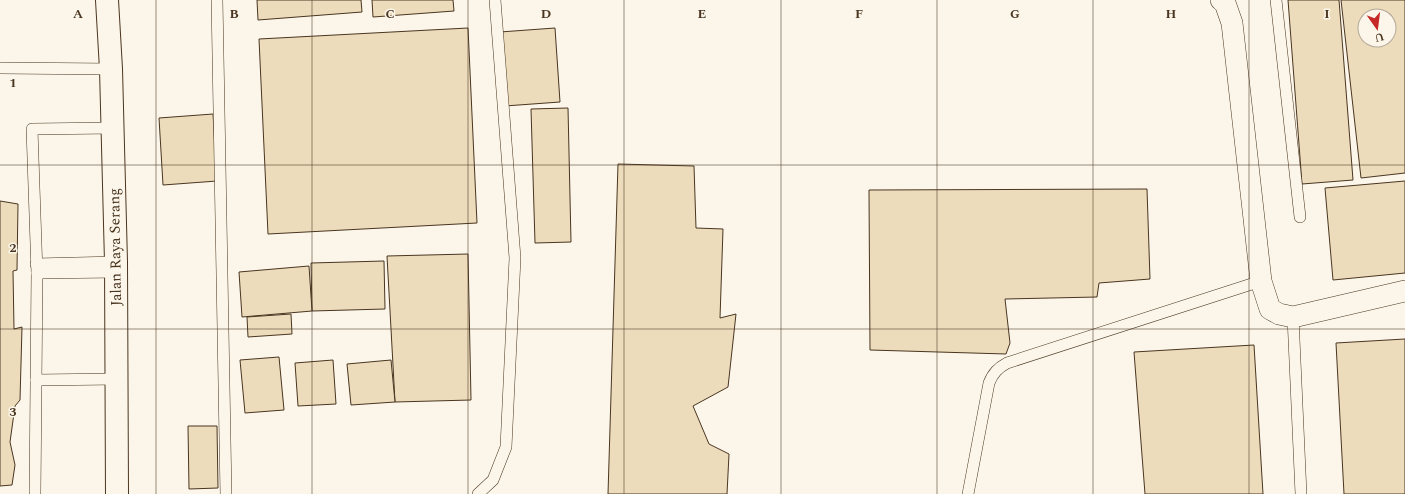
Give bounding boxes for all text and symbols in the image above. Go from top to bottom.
text: A [73,4,83,24]
text: B [229,4,239,24]
text: C [385,4,395,24]
text: D [541,4,551,24]
text: E [698,4,707,24]
text: F [855,4,863,24]
text: G [1010,4,1020,24]
text: H [1166,4,1177,24]
text: I [1324,4,1330,24]
north arrow [1357,8,1397,48]
text: U [1373,28,1386,47]
text: 1 [9,73,17,93]
street label: Jalan Raya Serang [103,188,128,306]
text: 2 [9,238,17,258]
text: 3 [9,402,17,422]

